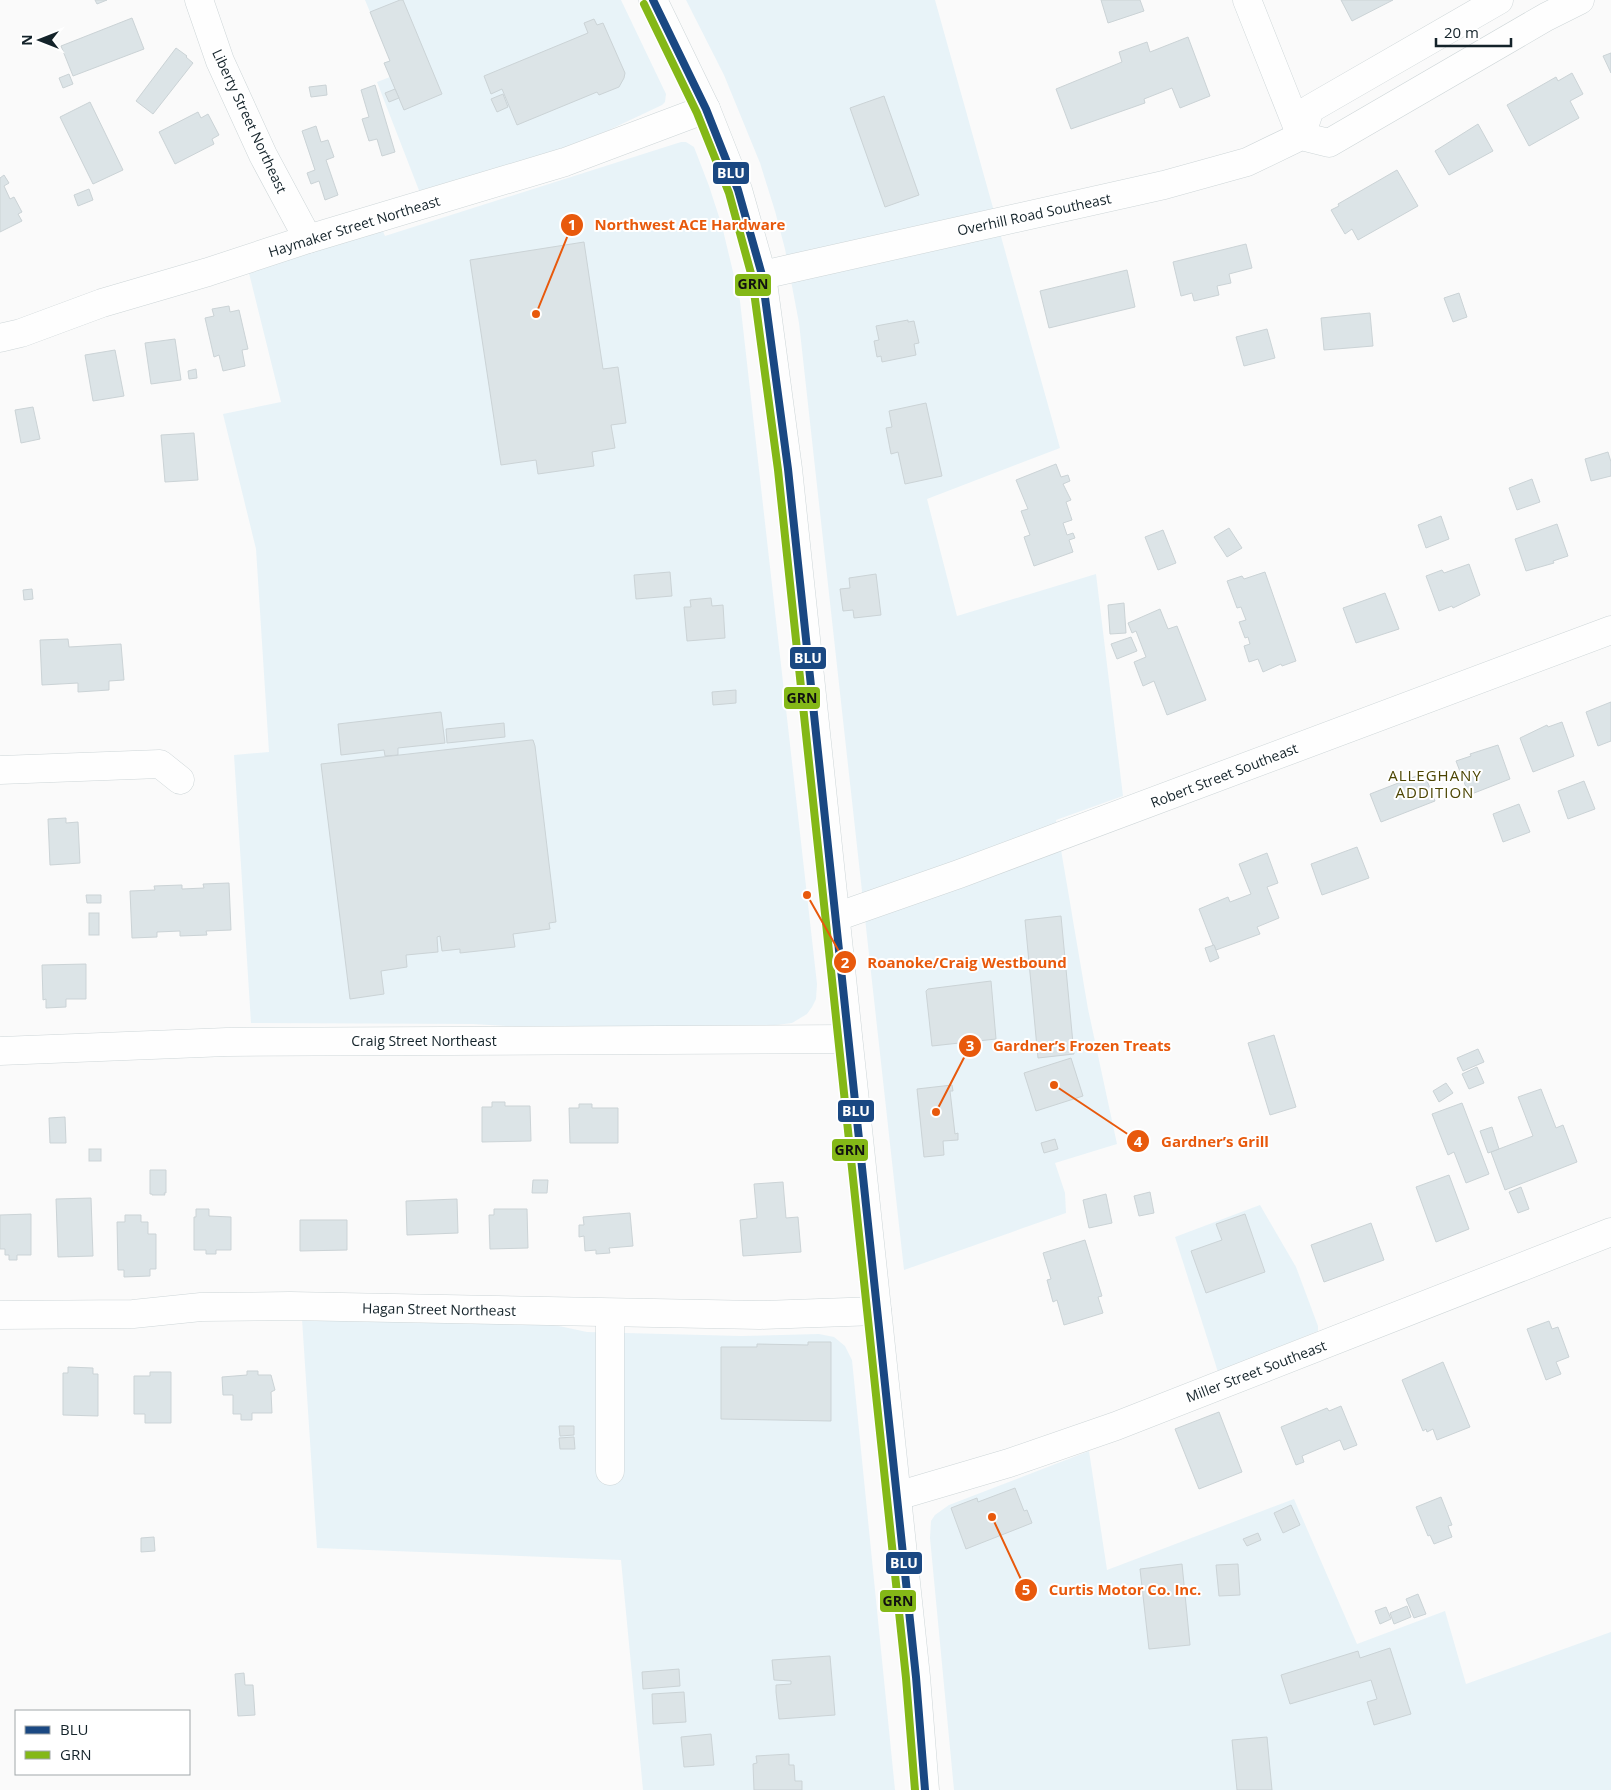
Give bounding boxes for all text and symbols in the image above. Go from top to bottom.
north arrow [15,15,65,65]
scale bar [1436,15,1511,47]
text: 20 m [1444,22,1479,42]
text: N [17,34,36,46]
street label: Liberty Street Northeast [208,46,292,196]
line badge: BLU [712,161,750,185]
text: BLU [717,163,745,182]
street label: Overhill Road Southeast [955,188,1113,240]
street label: Haymaker Street Northeast [266,191,442,261]
callout: Northwest ACE Hardware [560,210,796,240]
text: 1 [568,214,576,234]
text: Northwest ACE Hardware [595,214,786,234]
line badge: GRN [734,273,772,297]
text: GRN [738,274,768,293]
line badge: BLU [789,646,827,670]
text: BLU [794,648,822,667]
line badge: GRN [783,686,821,710]
text: GRN [787,688,817,707]
street label: Robert Street Southeast [1148,738,1300,812]
district label: ALLEGHANY ADDITION [1388,765,1482,802]
callout: Roanoke/Craig Westbound [832,947,1077,977]
text: 2 [841,952,850,972]
text: Roanoke/Craig Westbound [867,952,1067,972]
street label: Craig Street Northeast [351,1031,497,1050]
callout: Gardner’s Frozen Treats [958,1031,1181,1061]
text: 3 [966,1035,974,1055]
text: Gardner’s Frozen Treats [993,1035,1171,1055]
line badge: BLU [837,1099,875,1123]
text: BLU [842,1101,870,1120]
callout: Gardner’s Grill [1126,1126,1279,1156]
text: 4 [1134,1131,1143,1151]
text: Gardner’s Grill [1161,1131,1269,1151]
line badge: GRN [831,1138,869,1162]
text: GRN [835,1140,865,1159]
street label: Hagan Street Northeast [362,1298,516,1320]
street label: Miller Street Southeast [1183,1335,1329,1407]
line badge: BLU [885,1551,923,1575]
text: BLU [890,1553,918,1572]
callout: Curtis Motor Co. Inc. [1013,1575,1211,1605]
text: 5 [1022,1579,1030,1599]
text: Curtis Motor Co. Inc. [1049,1579,1201,1599]
line badge: GRN [879,1589,917,1613]
text: GRN [883,1591,913,1610]
legend [15,1710,190,1775]
text: BLU [60,1719,88,1739]
text: GRN [60,1744,91,1764]

